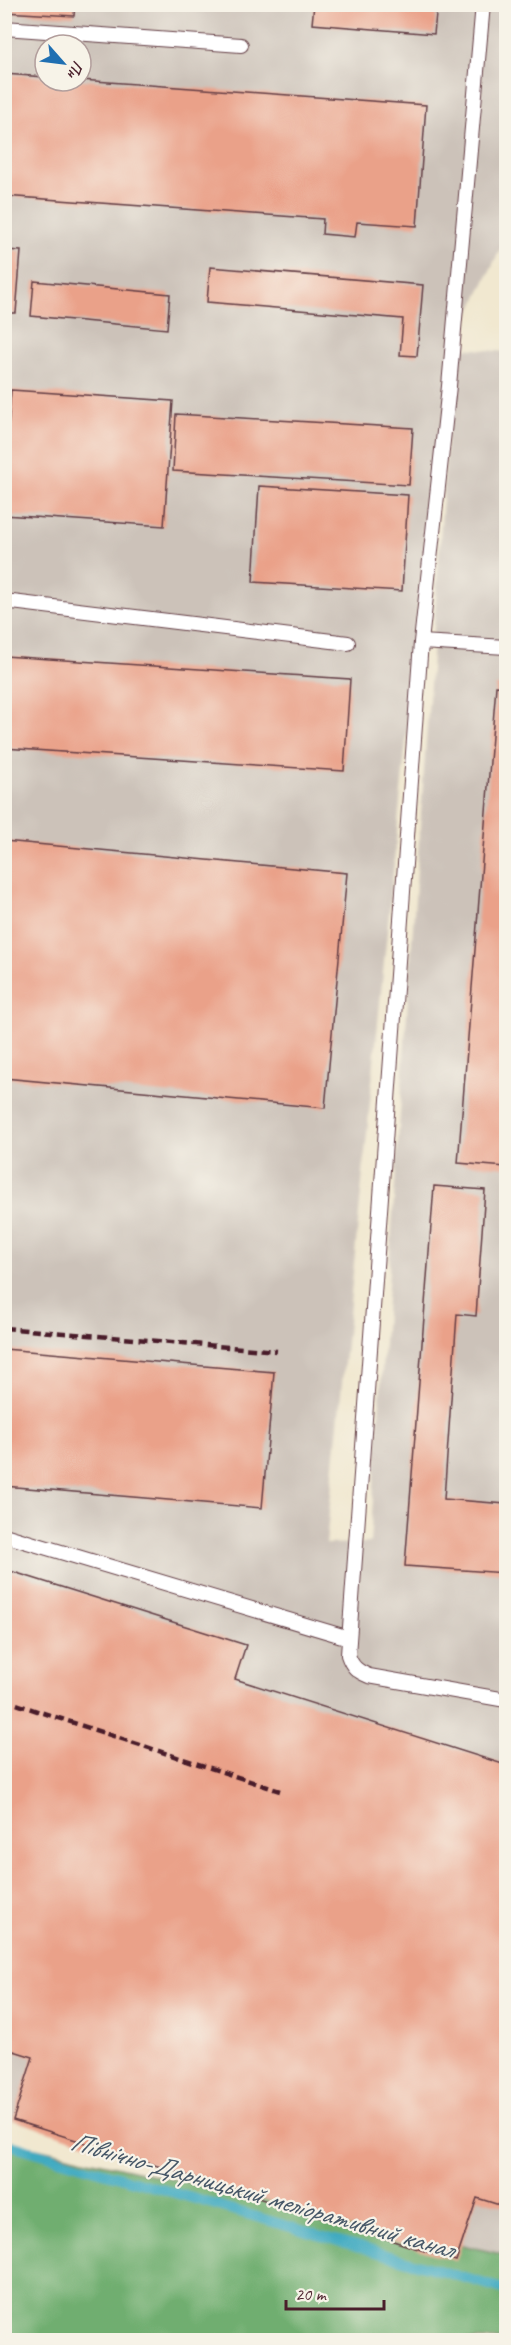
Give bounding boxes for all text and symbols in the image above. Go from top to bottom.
north arrow [33,33,93,93]
text: Пн [62,57,88,82]
water label: Північно-Дарницький меліоративний канал [67,2124,461,2267]
scale bar [286,2273,384,2311]
text: 20 m [295,2283,328,2305]

